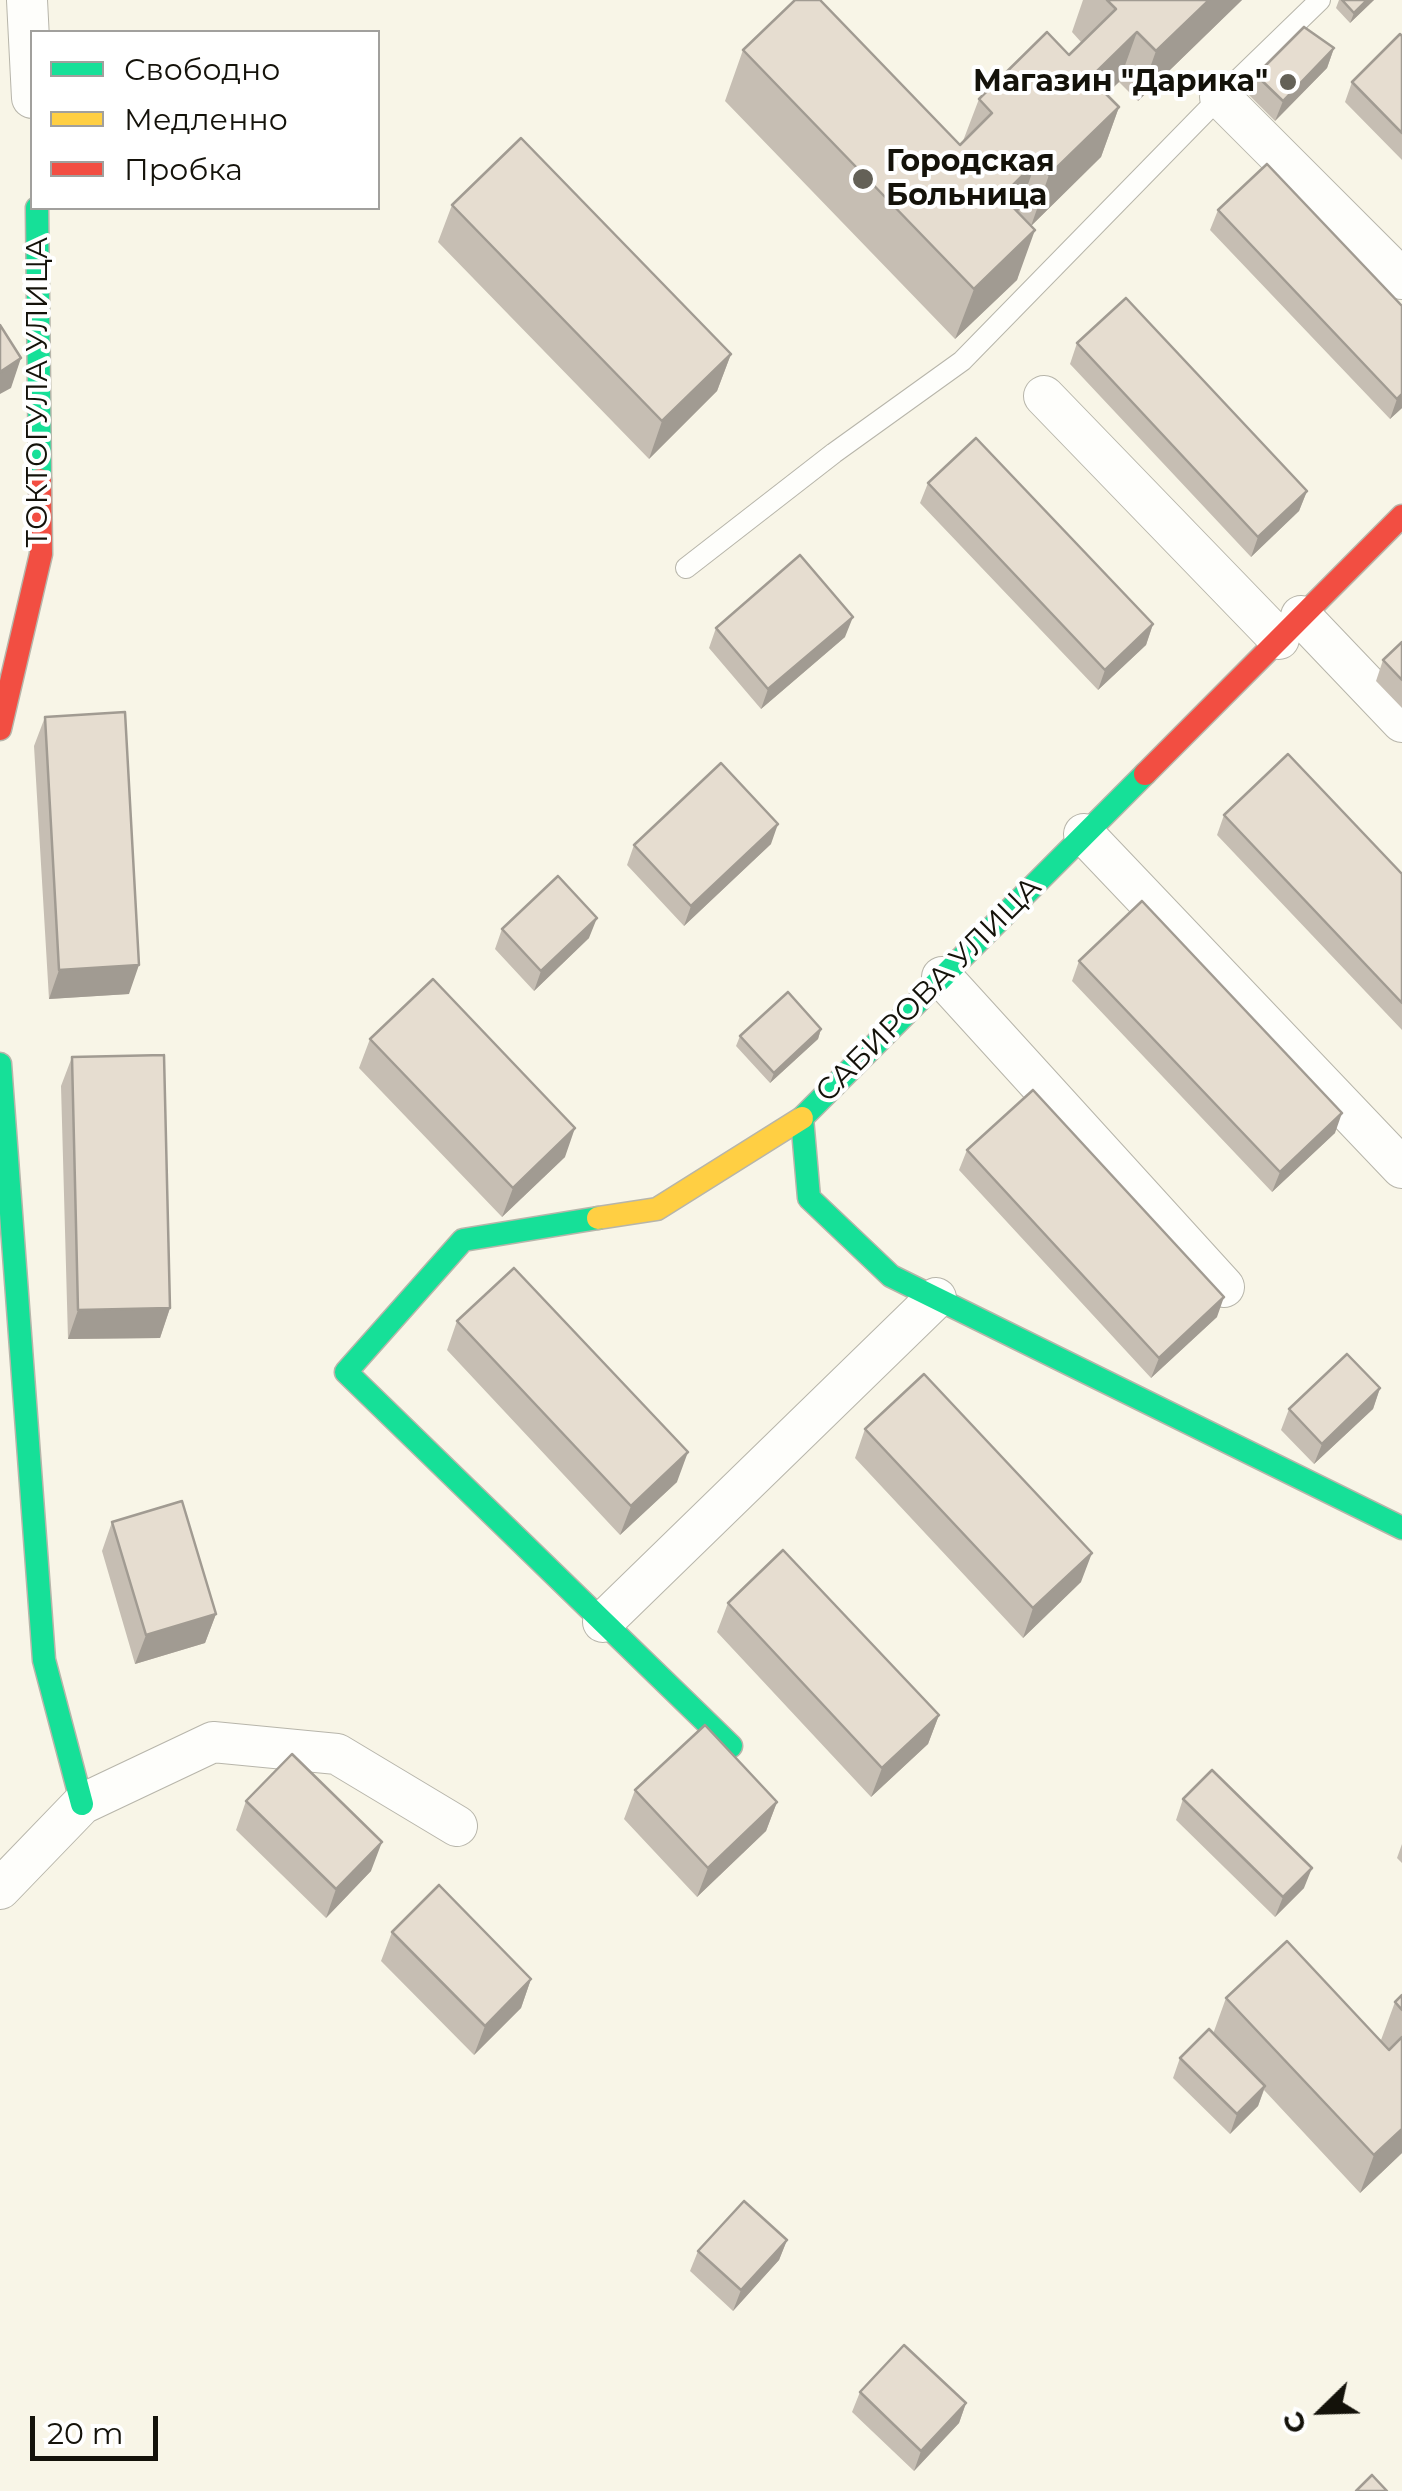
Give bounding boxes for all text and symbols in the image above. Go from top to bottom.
legend [30,30,380,210]
text: Свободно [124,51,280,88]
place label: Магазин "Дарика" [973,64,1268,100]
marker: Магазин "Дарика" [1277,71,1299,93]
text: Медленно [124,101,288,138]
place label: Городская Больница [886,144,1055,214]
text: Пробка [124,151,243,188]
marker: Городская Больница [850,166,876,192]
street label: ТОКТОГУЛА УЛИЦА [20,237,56,547]
street label: САБИРОВА УЛИЦА [809,870,1049,1110]
north arrow [1272,2361,1372,2461]
scale bar [35,2396,162,2458]
text: С [1275,2407,1314,2439]
text: 20 m [47,2415,124,2452]

